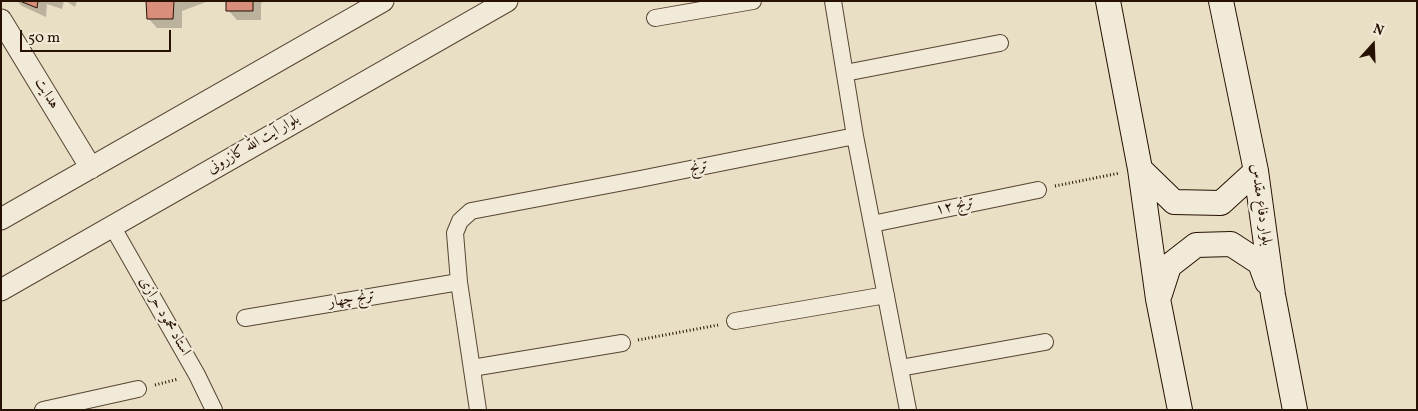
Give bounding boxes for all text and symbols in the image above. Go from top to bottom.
scale bar [22,20,174,52]
north arrow [1348,20,1398,70]
text: N [1370,20,1386,41]
text: 50 m [28,28,60,49]
street label: هدایت [30,75,62,113]
street label: بلوار آیت الله کازرونی [205,111,303,179]
street label: ترنج [688,157,710,179]
street label: بلوار دفاع مقدس [1245,163,1275,247]
street label: ترنج ۱۲ [934,194,976,220]
street label: استاد محمود حرازی [134,274,194,360]
street label: ترنج چهار [327,287,377,313]

